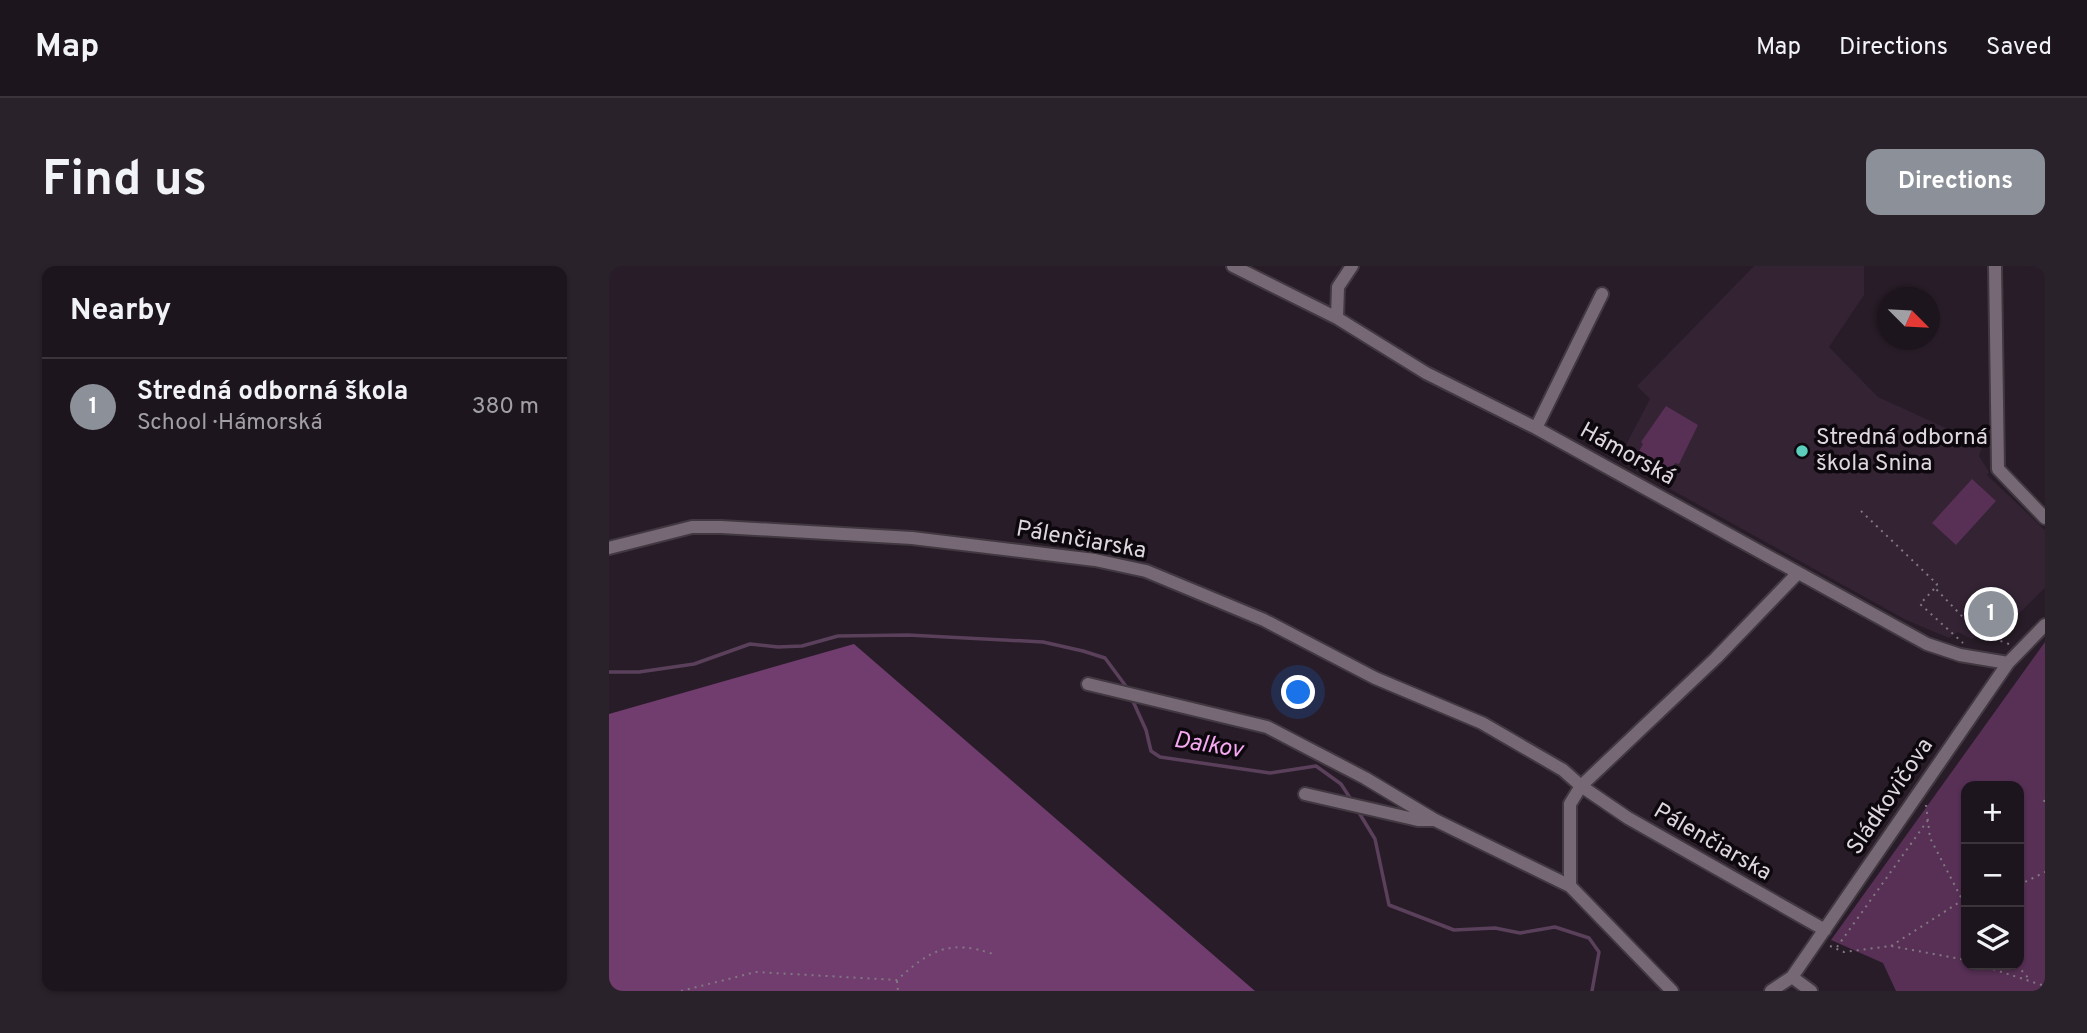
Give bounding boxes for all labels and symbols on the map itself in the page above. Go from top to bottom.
north arrow [1877,287,1940,350]
street label: Hámorská [1574,417,1680,493]
place label: Stredná odborná škola Snina [1816,424,1988,479]
marker: Stredná odborná škola Snina [1794,443,1810,459]
street label: Pálenčiarska [1014,515,1148,567]
pin: 1 [1968,588,2014,640]
your location [1281,675,1315,709]
water label: Dalkov [1171,726,1247,767]
street label: Sládkovičova [1841,733,1941,861]
street label: Pálenčiarska [1648,798,1776,888]

